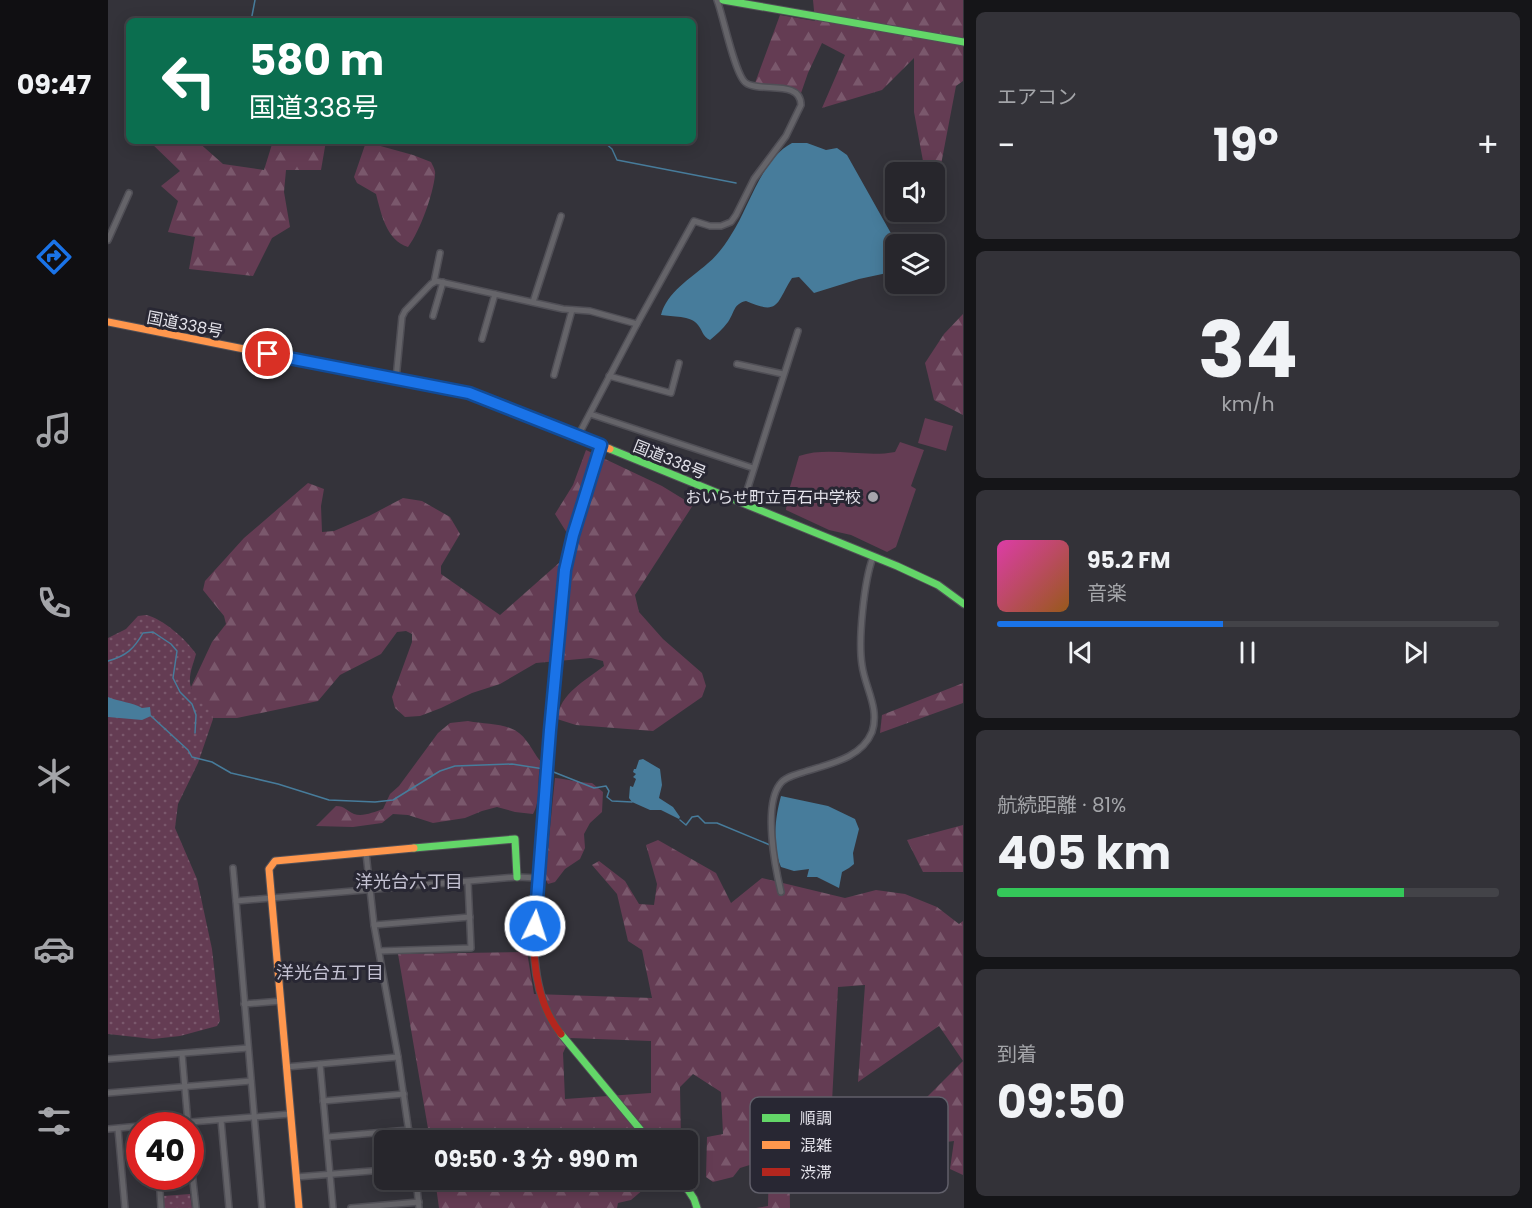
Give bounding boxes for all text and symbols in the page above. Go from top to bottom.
text: 580 m [249,31,384,90]
icon: left [150,42,228,120]
text: 09:47 [17,66,91,103]
text: エアコン [997,83,1077,111]
text: 国道338号 [249,89,379,126]
text: 19° [1213,114,1279,177]
text: − [997,122,1015,169]
text: + [1476,122,1499,169]
map controls [885,162,945,294]
button: sound [885,162,945,222]
button: layers [885,234,945,294]
icon: directions [33,236,75,278]
text: 34 [1198,295,1298,404]
street label: 国道338号 [145,306,225,343]
pin [242,328,293,379]
icon: arrive [251,337,284,370]
text: km/h [1221,390,1275,418]
icon: music [33,409,75,451]
street label: 国道338号 [630,434,710,485]
place label: おいらせ町立百石中学校 [685,486,861,509]
marker: おいらせ町立百石中学校 [866,490,880,504]
text: 95.2 FM [1087,545,1171,576]
text: 音楽 [1087,579,1127,607]
icon: phone [33,582,75,624]
icon: previous [1064,636,1097,669]
icon: pause [1231,636,1264,669]
icon: next [1399,636,1432,669]
icon: climate [33,755,75,797]
text: 航続距離 · 81% [997,791,1126,819]
text: 405 km [997,822,1171,885]
district label: 洋光台六丁目 [355,869,463,894]
position arrow [503,894,567,958]
icon: car [33,928,75,970]
district label: 洋光台五丁目 [276,960,384,985]
text: 到着 [997,1040,1037,1068]
text: 09:50 [997,1071,1125,1134]
legend [750,1097,948,1193]
icon: filters [33,1100,75,1142]
text: 順調 [800,1107,832,1130]
speed limit sign: 40 [126,1112,204,1190]
text: 混雑 [800,1134,832,1157]
text: 09:50 · 3 分 · 990 m [434,1144,638,1175]
text: 渋滞 [800,1161,832,1184]

